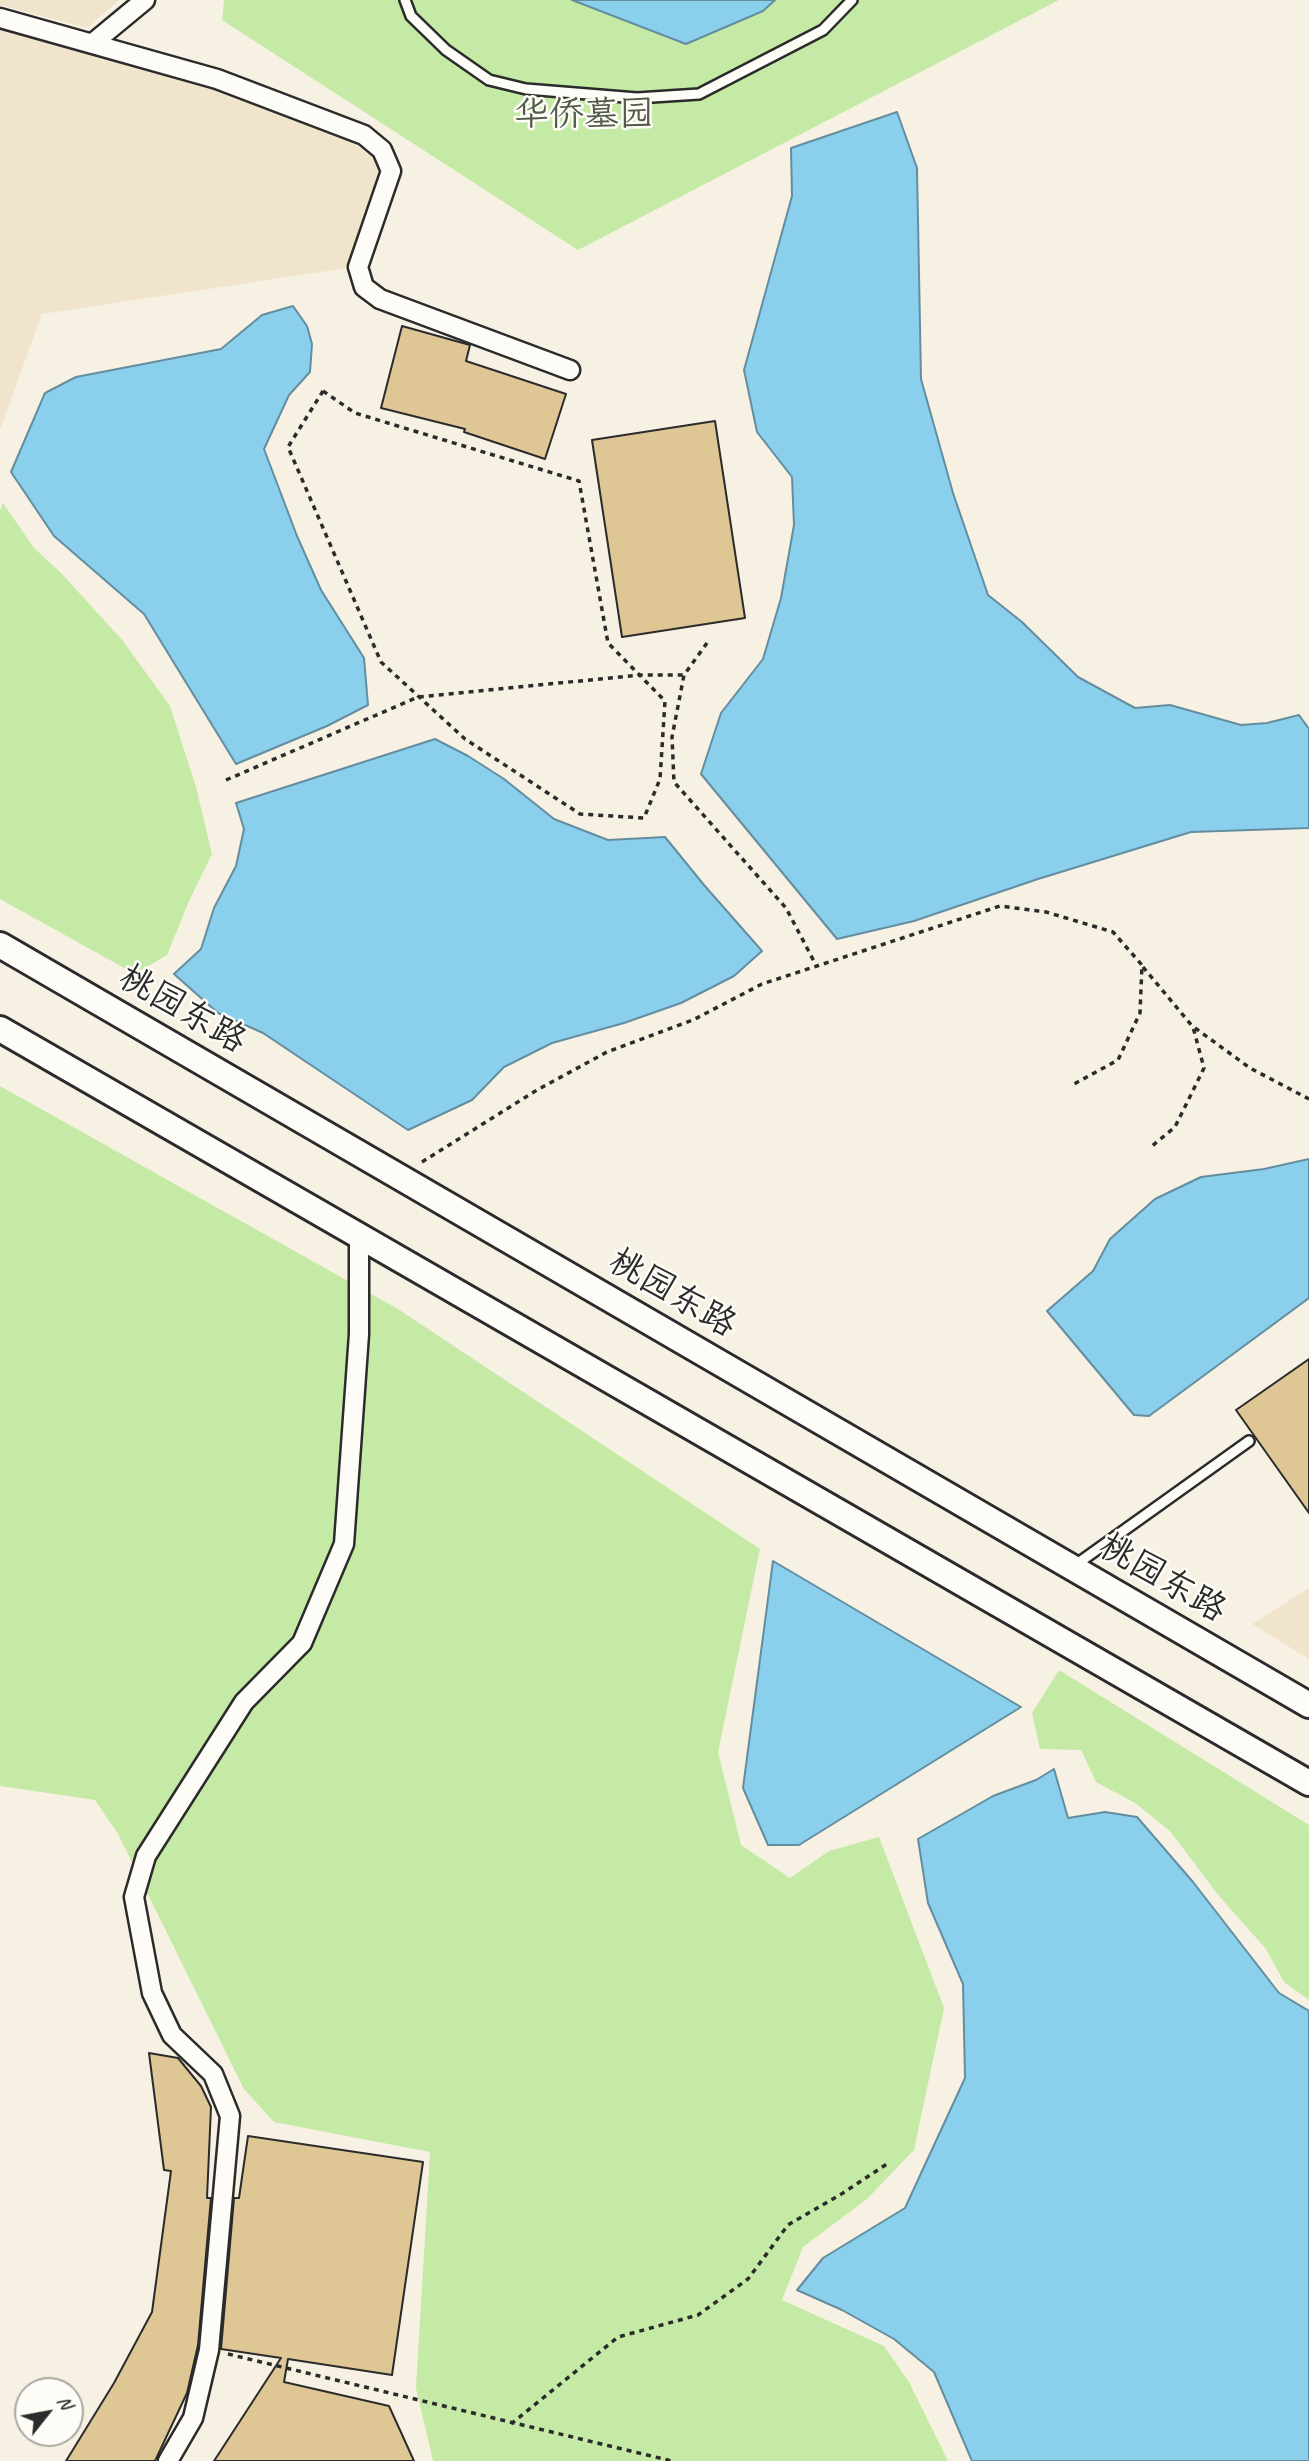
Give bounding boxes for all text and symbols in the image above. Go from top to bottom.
park label: 华侨墓园 [514,95,654,137]
street label: 桃园东路 [111,957,253,1063]
street label: 桃园东路 [601,1241,743,1347]
street label: 桃园东路 [1091,1526,1233,1632]
north arrow [14,2377,84,2447]
text: N [52,2391,79,2413]

